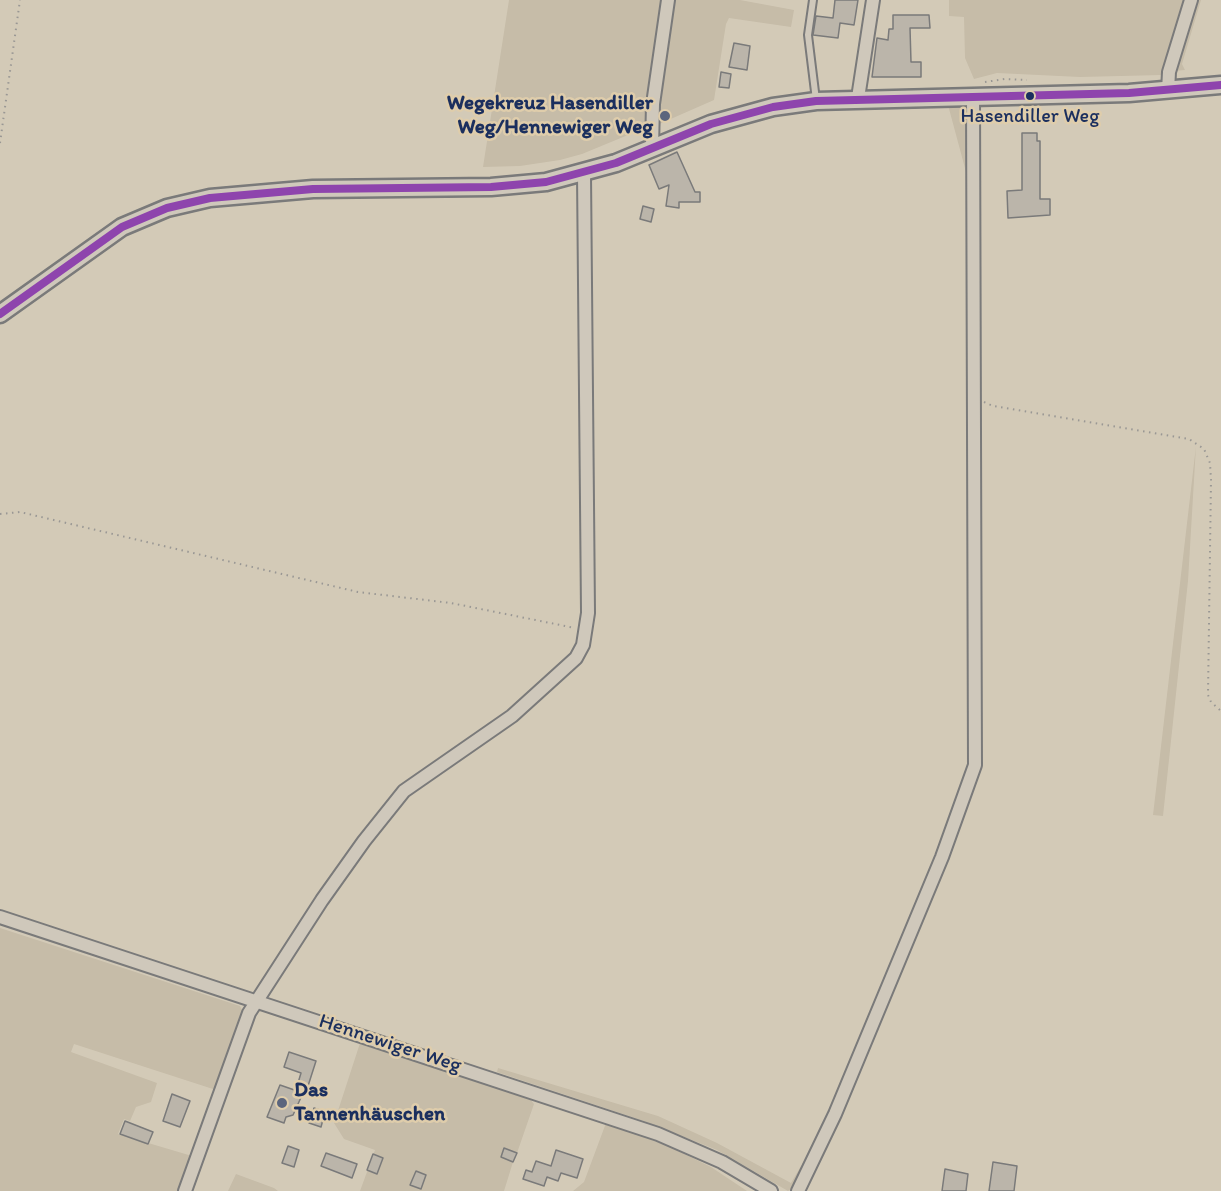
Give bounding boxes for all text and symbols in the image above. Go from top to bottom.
marker: Hasendiller Weg [1024,90,1036,102]
place label: Wegekreuz Hasendiller Weg/Hennewiger Weg [447,91,653,141]
place label: Hasendiller Weg [961,105,1099,129]
marker: Wegekreuz Hasendiller Weg/Hennewiger Weg [658,109,672,123]
street label: Hennewiger Weg [315,1009,465,1079]
place label: Das Tannenhäuschen [294,1078,445,1128]
marker: Das Tannenhäuschen [275,1096,289,1110]

